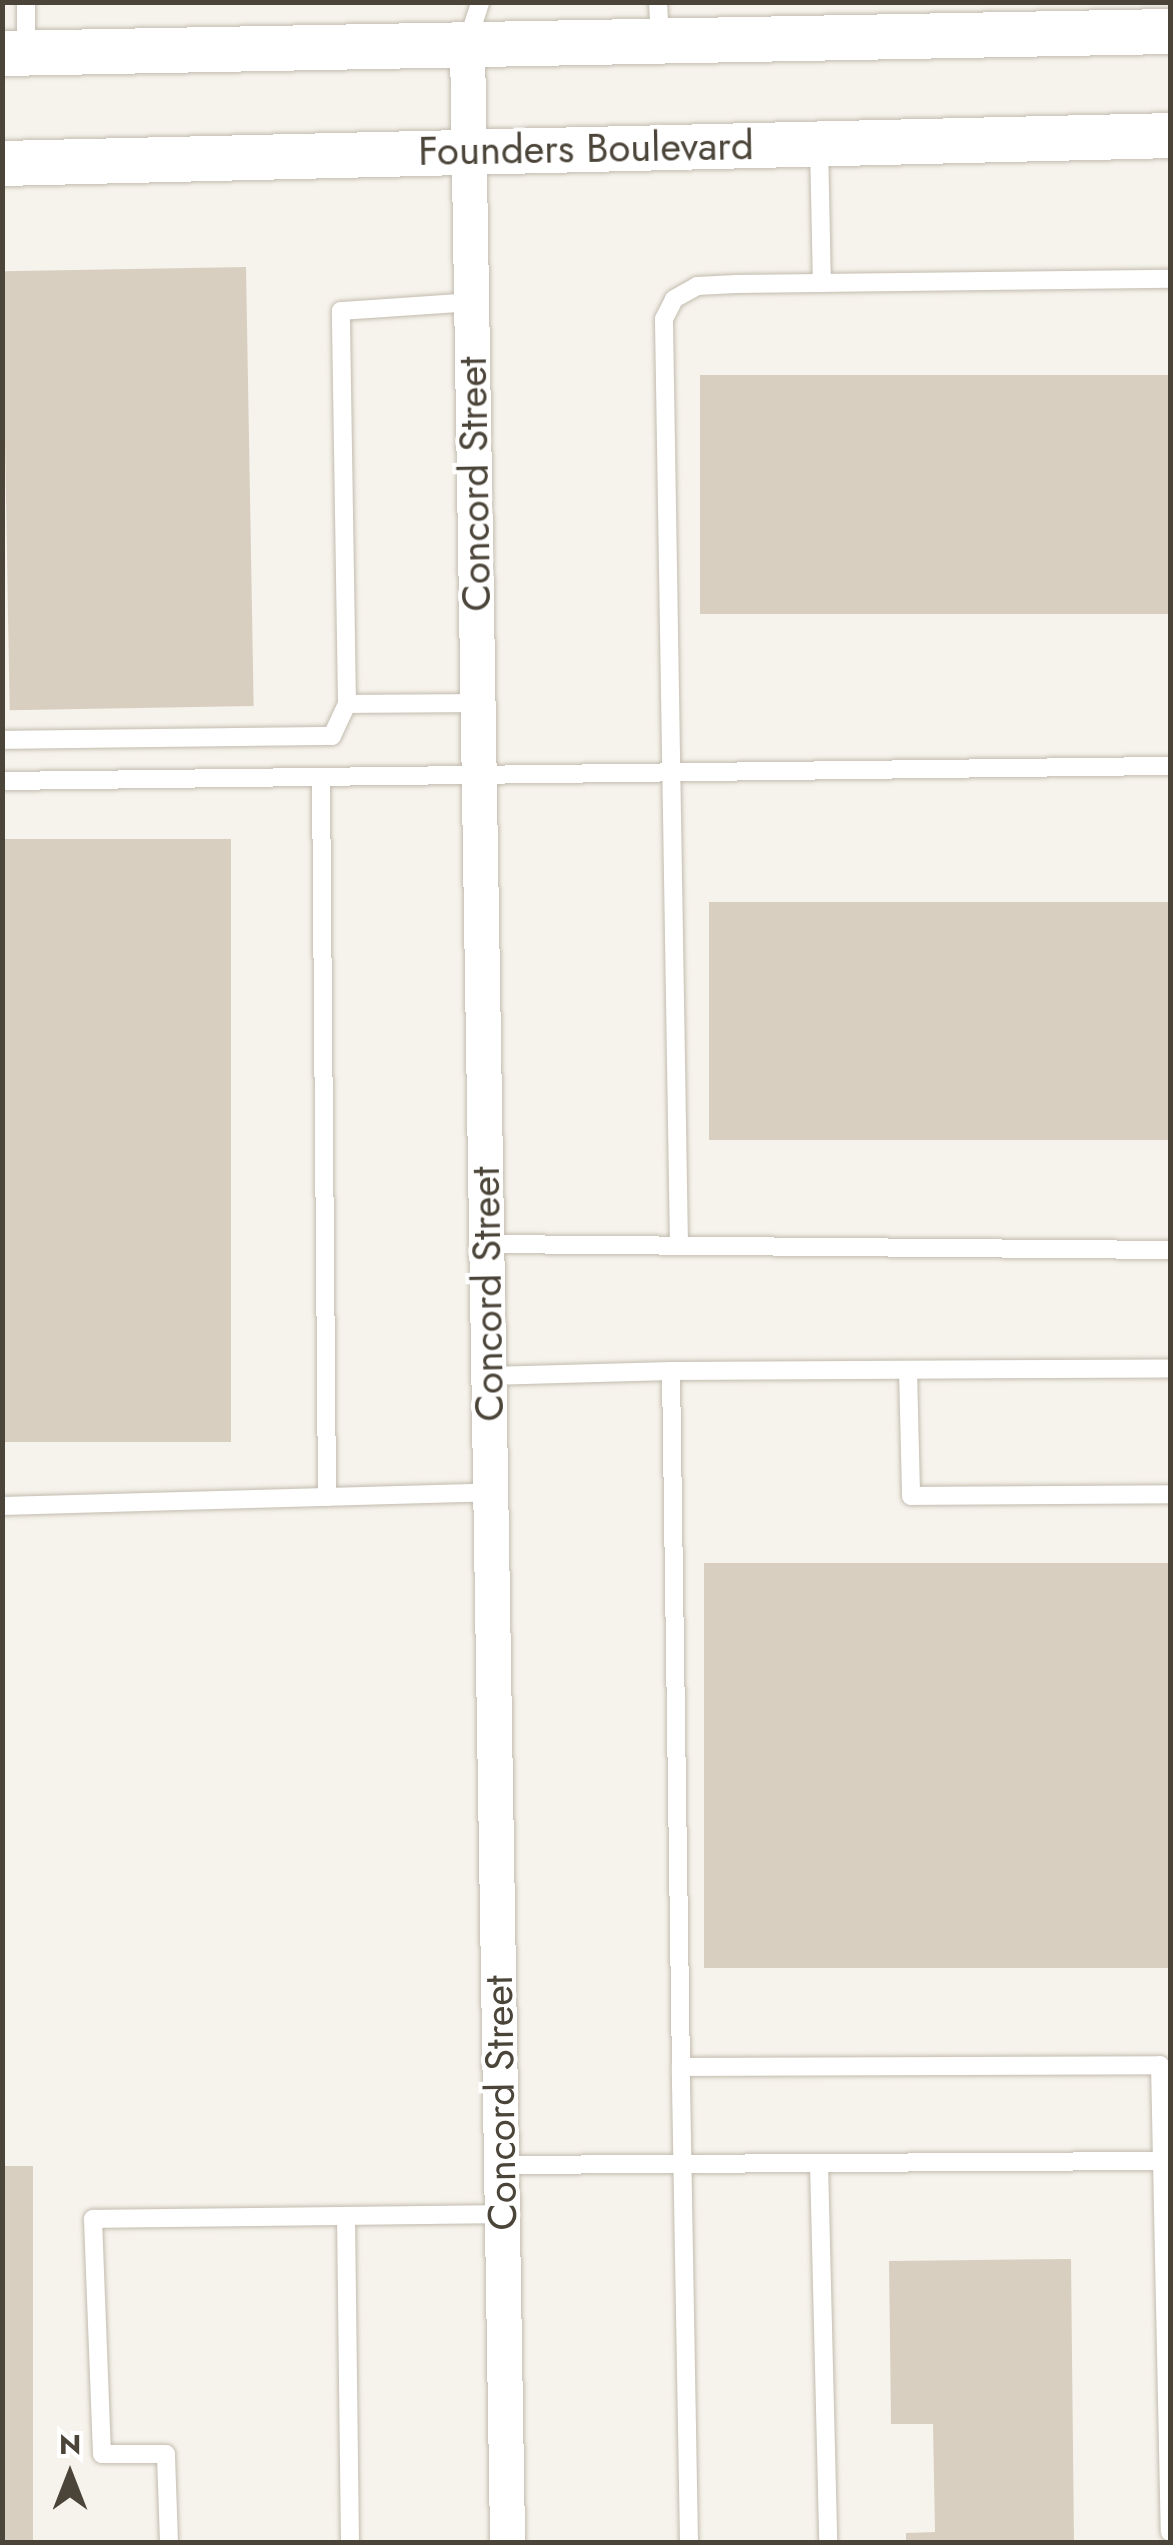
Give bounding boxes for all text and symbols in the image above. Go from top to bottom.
street label: Founders Boulevard [418,121,754,175]
street label: Concord Street [448,356,500,612]
street label: Concord Street [461,1166,513,1422]
street label: Concord Street [474,1975,526,2231]
text: N [59,2424,81,2465]
north arrow [20,2425,120,2525]

